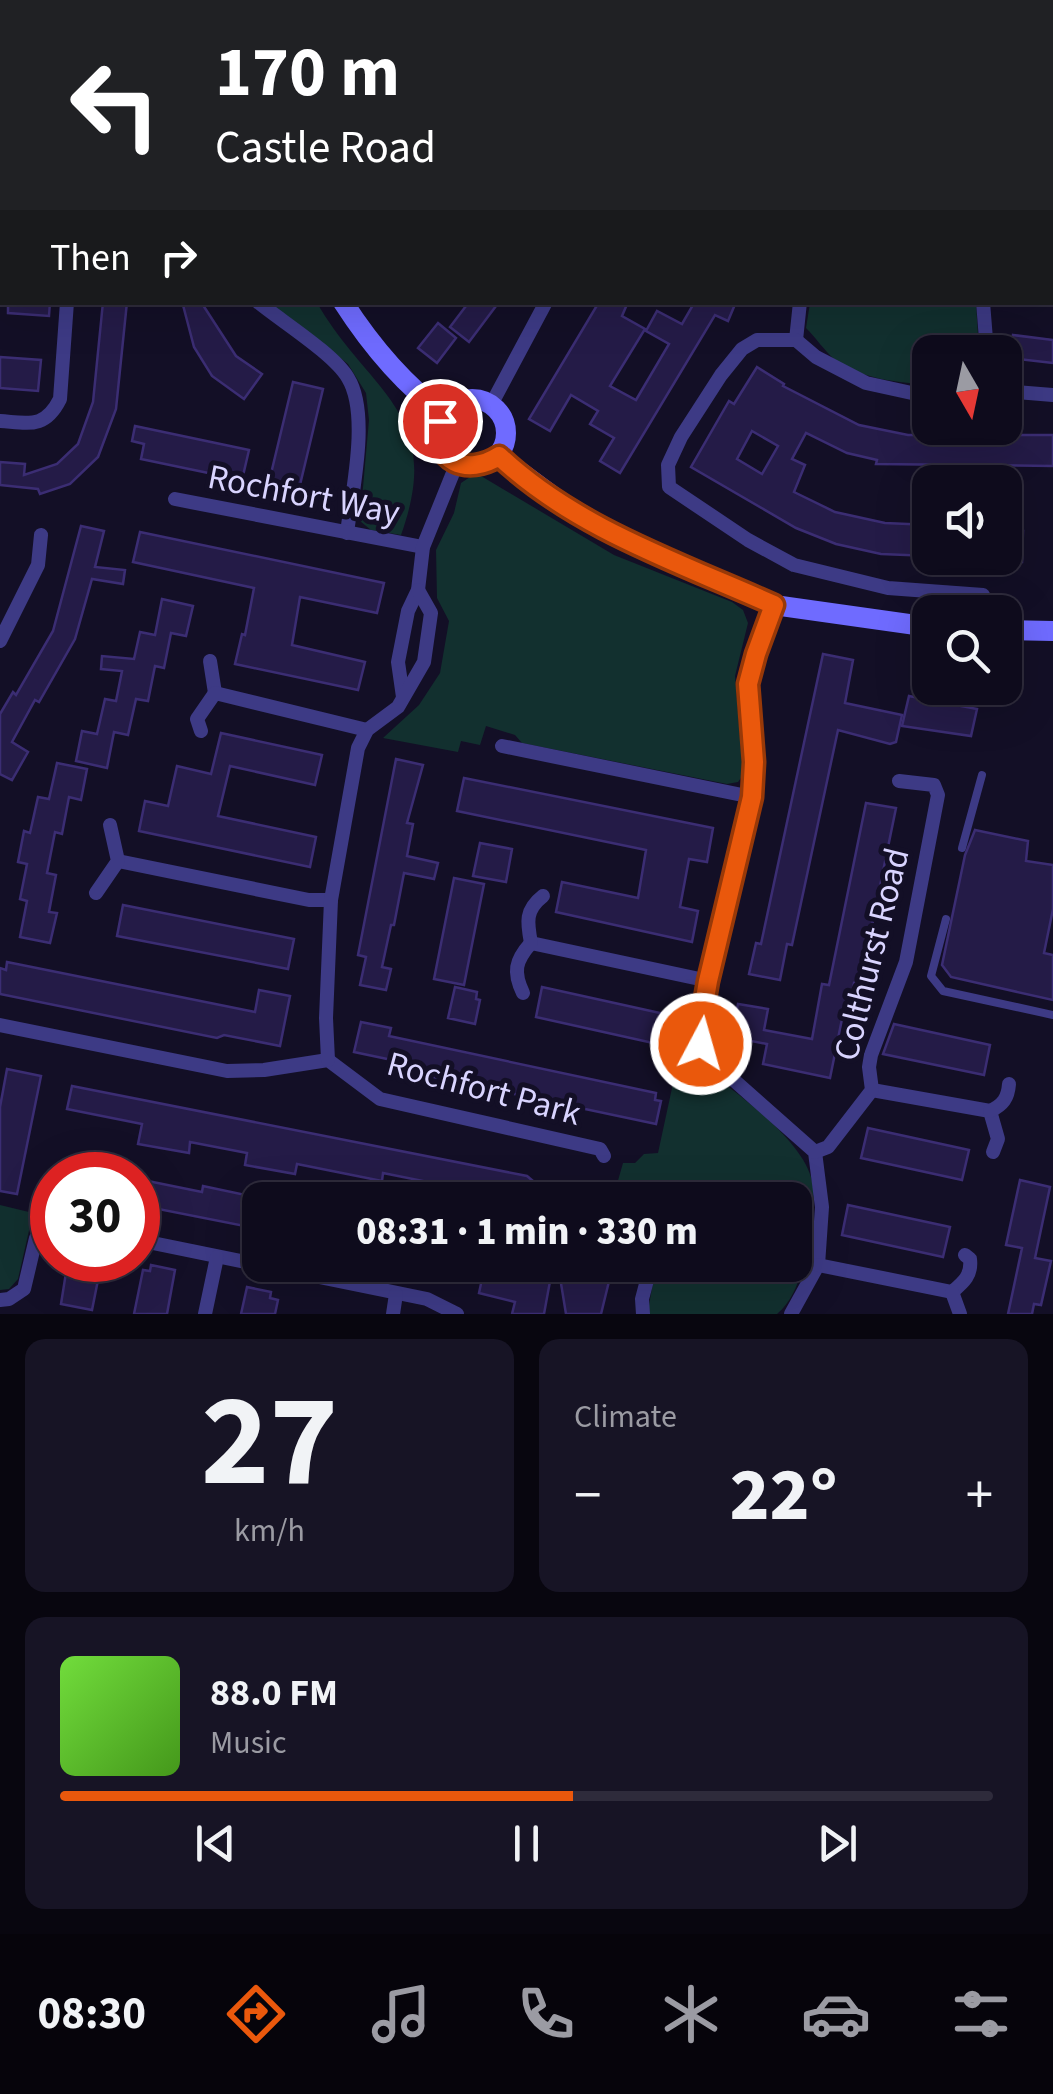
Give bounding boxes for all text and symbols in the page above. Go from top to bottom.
text: 170 m [215,23,400,123]
icon: left [50,40,180,170]
text: Castle Road [215,116,436,180]
icon: right [151,230,206,285]
text: Then [50,231,131,285]
north arrow [912,335,1022,445]
map controls [912,335,1022,705]
pin [398,379,483,464]
icon: arrive [413,394,468,449]
street label: Rochfort Way [204,452,404,538]
button: sound [912,465,1022,575]
button: search [912,595,1022,705]
street label: Colthurst Road [821,843,923,1066]
position arrow [649,992,753,1096]
street label: Rochfort Park [381,1039,587,1139]
speed limit sign: 30 [30,1152,160,1282]
text: 08:31 · 1 min · 330 m [356,1205,698,1259]
text: 27 [201,1350,338,1535]
text: Climate [574,1394,677,1440]
text: 22° [730,1442,837,1549]
text: − [574,1457,601,1535]
text: + [966,1457,993,1535]
text: km/h [234,1508,305,1554]
text: 88.0 FM [210,1666,338,1720]
text: Music [210,1720,287,1766]
icon: previous [188,1816,243,1871]
icon: pause [499,1816,554,1871]
icon: next [810,1816,865,1871]
icon: directions [221,1979,291,2049]
icon: music [366,1979,436,2049]
icon: phone [511,1979,581,2049]
icon: climate [656,1979,726,2049]
icon: car [801,1979,871,2049]
icon: filters [946,1979,1016,2049]
text: 08:30 [37,1982,146,2046]

